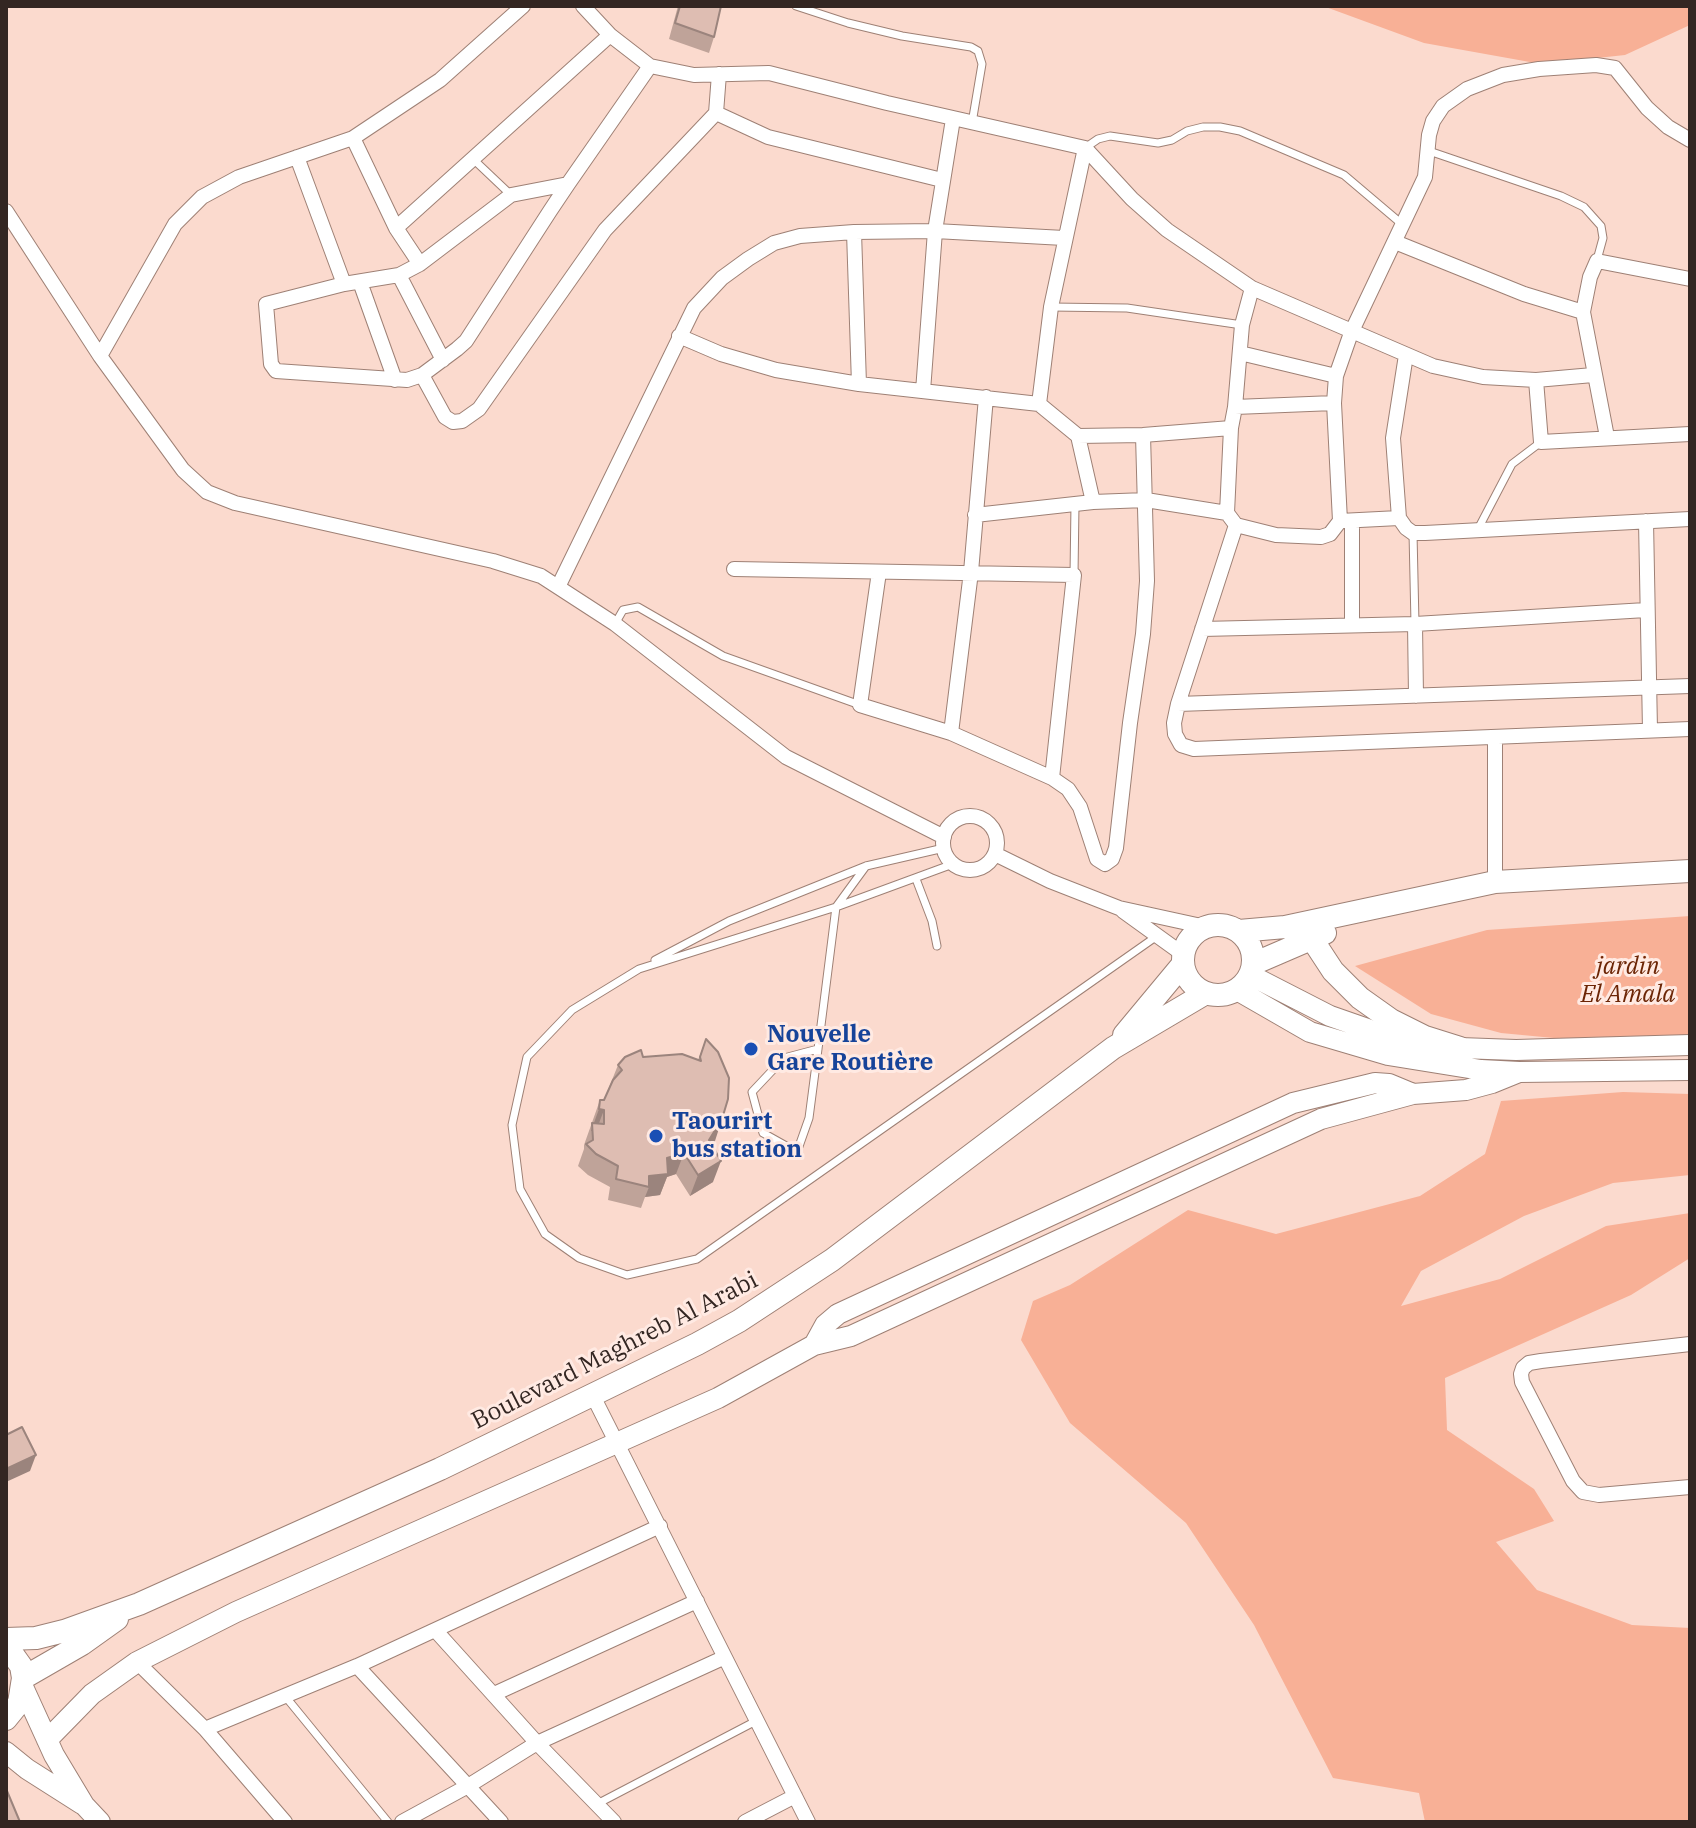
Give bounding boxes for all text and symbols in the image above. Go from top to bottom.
park label: jardin El Amala [1581,953,1675,1009]
place label: Nouvelle Gare Routière [767,1021,933,1077]
marker: Nouvelle Gare Routière [742,1040,760,1058]
place label: Taourirt bus station [672,1108,802,1164]
marker: Taourirt bus station [647,1127,665,1145]
street label: Boulevard Maghreb Al Arabi [467,1266,763,1436]

